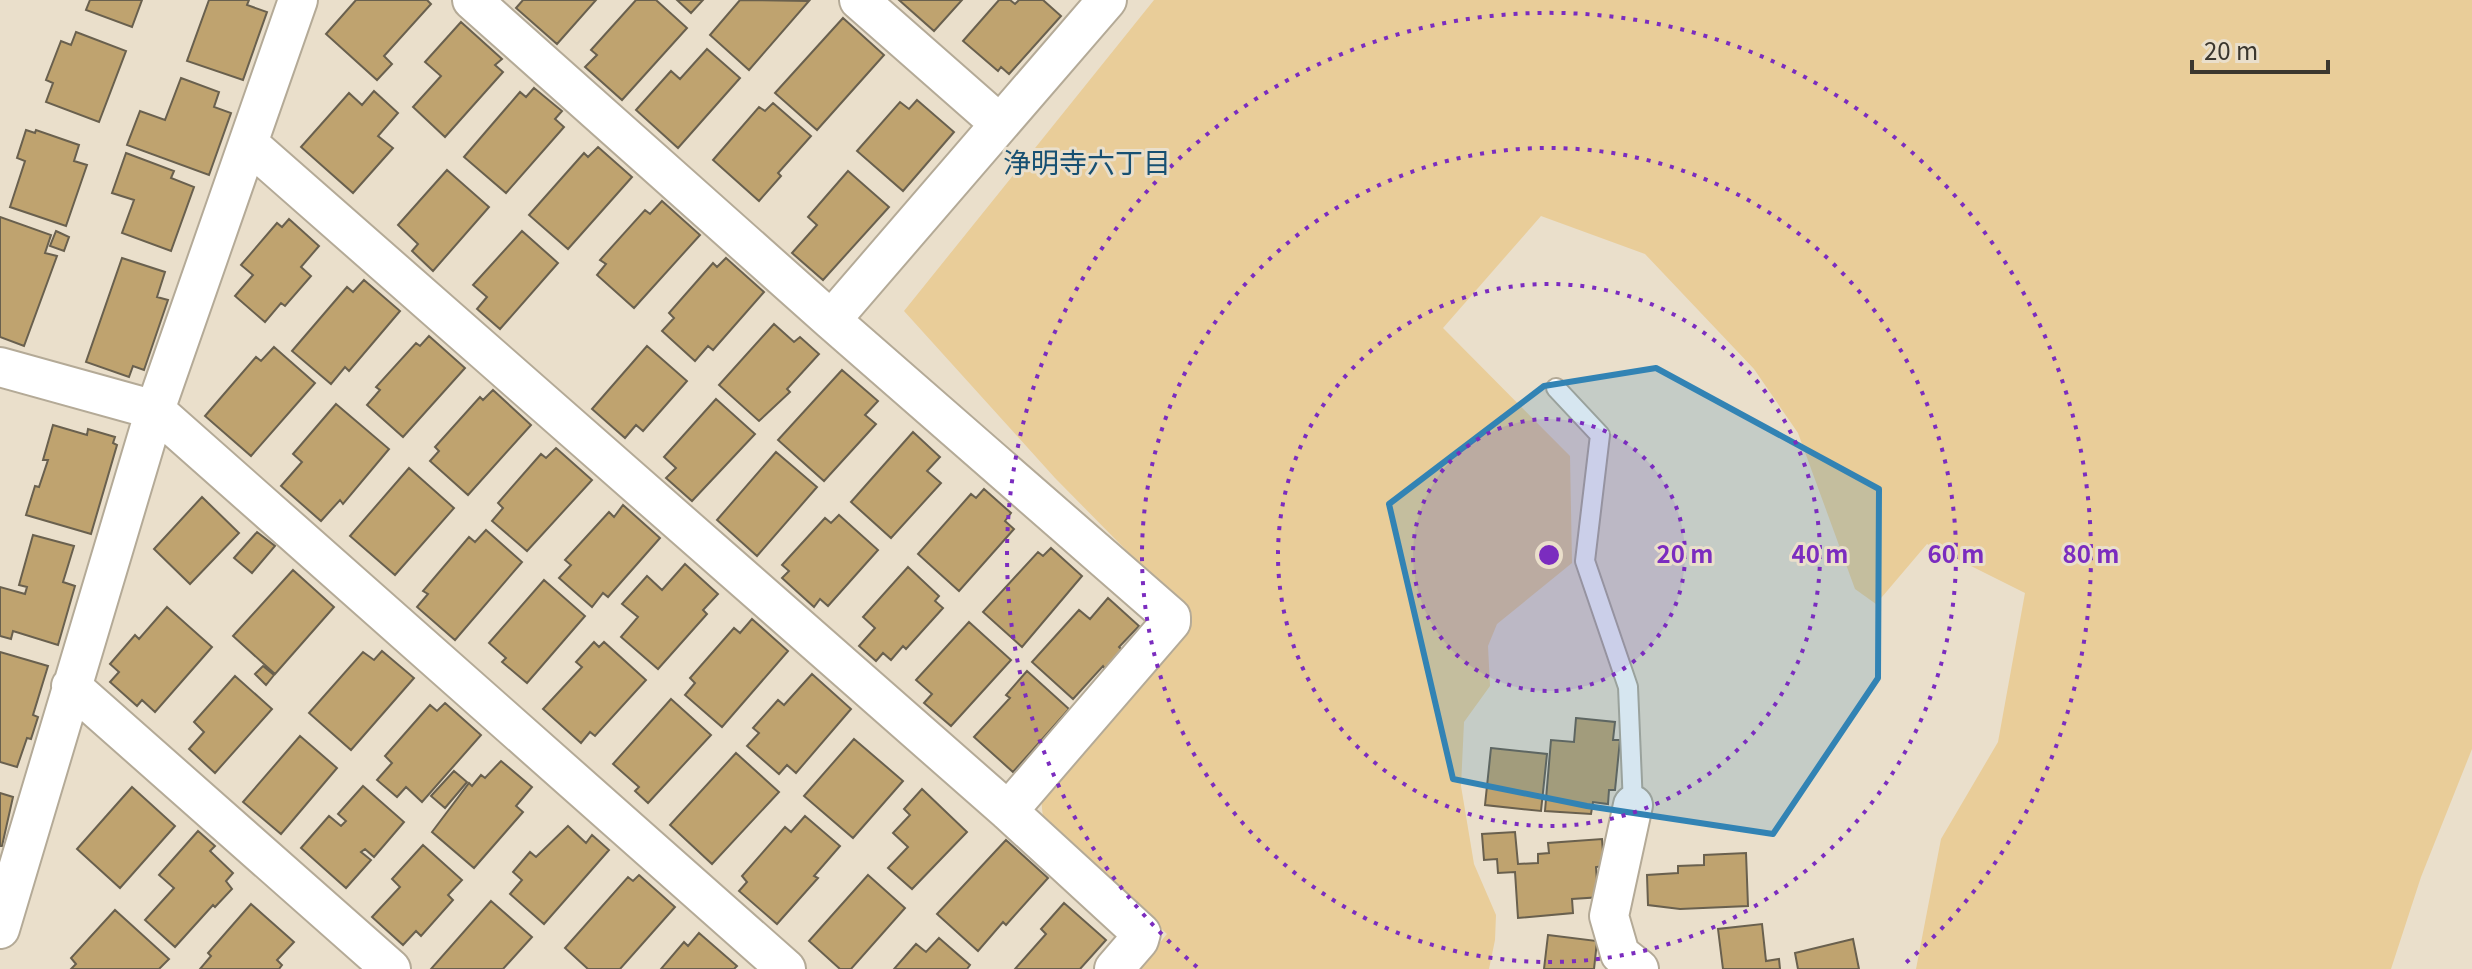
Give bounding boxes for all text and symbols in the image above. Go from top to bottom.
scale bar [2192,24,2328,74]
text: 20 m [2204,32,2258,67]
district label: 浄明寺六丁目 [1003,141,1171,181]
text: 20 m [1657,535,1713,570]
text: 40 m [1792,535,1848,570]
text: 60 m [1928,535,1984,570]
text: 80 m [2063,535,2119,570]
centre of rings [1535,541,1563,569]

